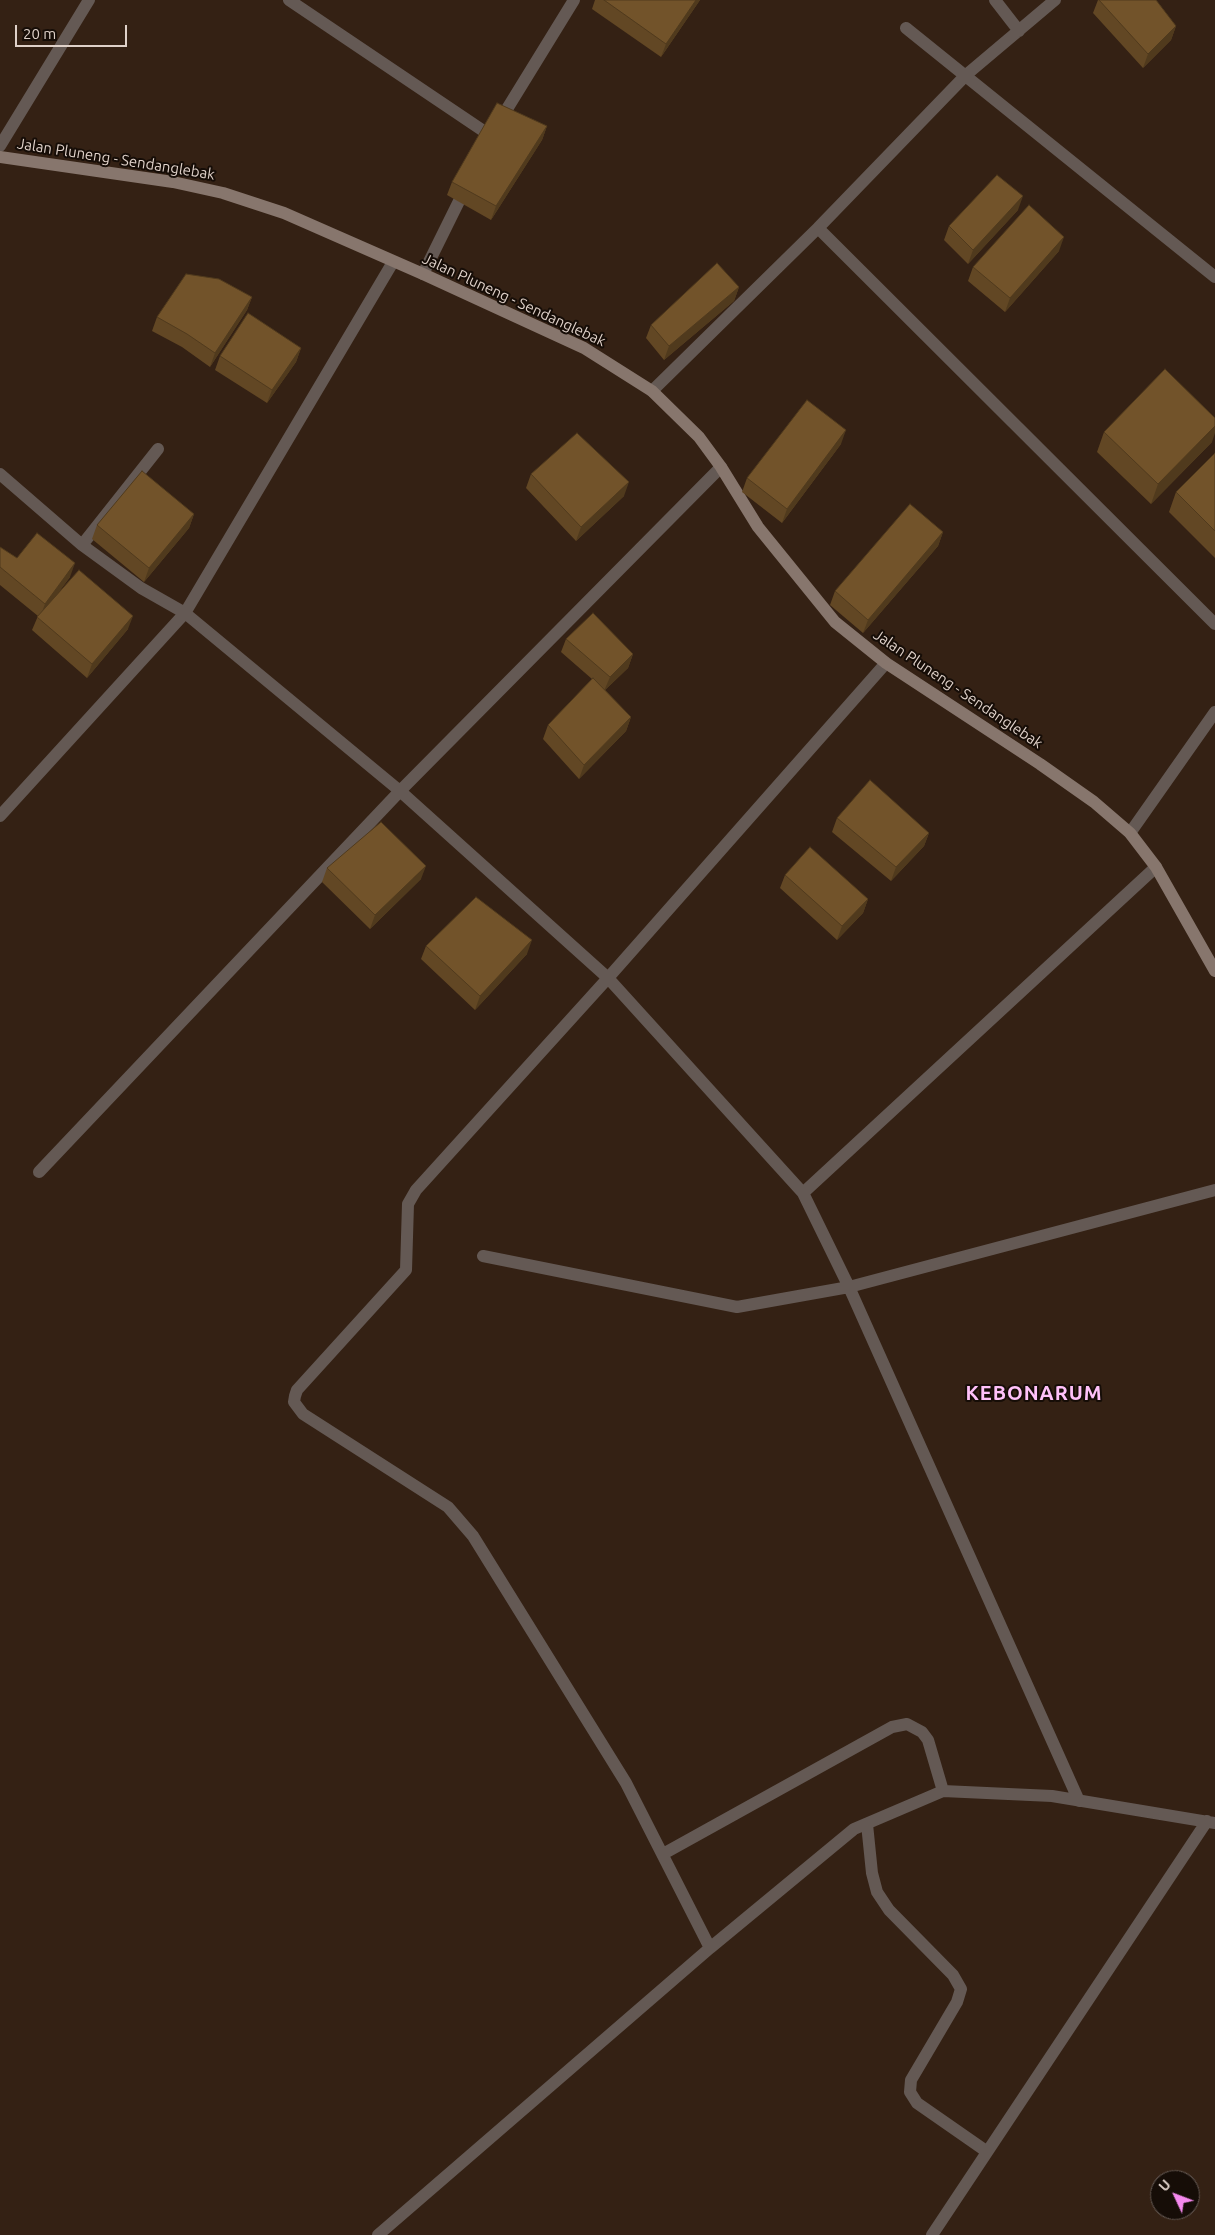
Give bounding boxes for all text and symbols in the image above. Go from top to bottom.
scale bar [18,15,130,47]
text: 20 m [23,25,56,42]
street label: Jalan Pluneng - Sendanglebak [16,134,216,184]
street label: Jalan Pluneng - Sendanglebak [420,250,608,350]
street label: Jalan Pluneng - Sendanglebak [870,626,1046,752]
district label: KEBONARUM [964,1381,1104,1405]
north arrow [1150,2170,1200,2220]
text: U [1156,2176,1174,2195]

